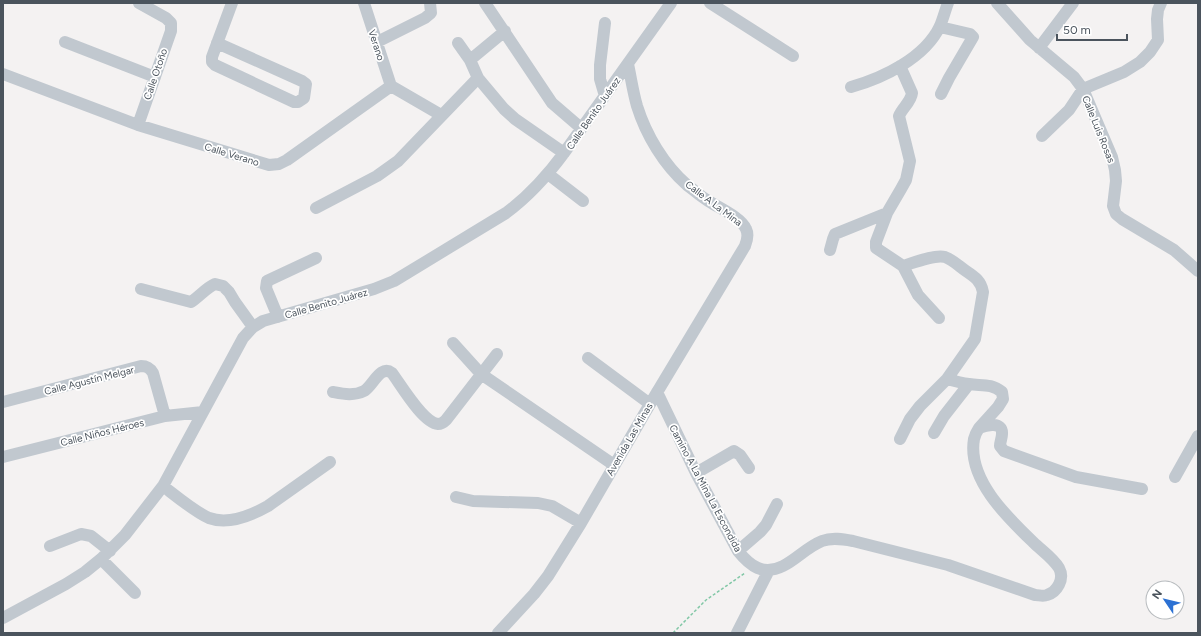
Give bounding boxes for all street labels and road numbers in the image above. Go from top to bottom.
street label: Verano [365,28,388,62]
street label: Calle Otoño [141,47,170,101]
street label: Calle Benito Juárez [564,74,623,152]
street label: Calle Luis Rosas [1079,94,1118,165]
street label: Calle Verano [203,140,261,169]
street label: Calle A La Mina [683,178,745,229]
street label: Calle Benito Juárez [283,285,369,322]
street label: Calle Agustín Melgar [43,363,136,398]
street label: Avenida Las Minas [603,400,656,478]
street label: Calle Niños Héroes [59,416,145,449]
street label: Camino A La Mina La Escondida [666,422,745,554]

